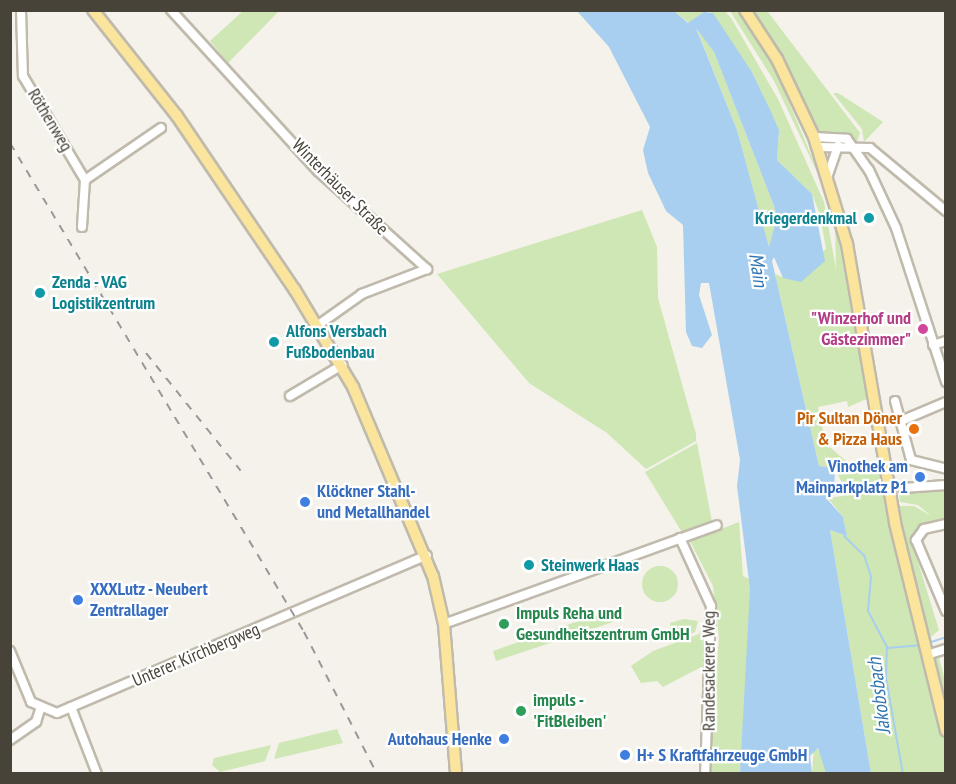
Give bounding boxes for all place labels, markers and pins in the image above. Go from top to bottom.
place label: Kriegerdenkmal [755,207,857,229]
marker: Kriegerdenkmal [862,211,876,225]
place label: Zenda - VAG Logistikzentrum [52,272,155,314]
marker: Zenda - VAG Logistikzentrum [33,286,47,300]
place label: "Winzerhof und Gästezimmer" [811,308,911,350]
place label: Alfons Versbach Fußbodenbau [286,321,387,364]
marker: "Winzerhof und Gästezimmer" [916,322,930,336]
marker: Alfons Versbach Fußbodenbau [267,335,281,349]
place label: Pir Sultan Döner & Pizza Haus [797,408,902,450]
marker: Pir Sultan Döner & Pizza Haus [907,422,921,436]
place label: Vinothek am Mainparkplatz P1 [795,456,908,498]
marker: Vinothek am Mainparkplatz P1 [913,470,927,484]
place label: Klöckner Stahl- und Metallhandel [317,481,430,524]
marker: Klöckner Stahl- und Metallhandel [298,495,312,509]
place label: Steinwerk Haas [541,554,639,576]
marker: Steinwerk Haas [522,558,536,572]
place label: XXXLutz - Neubert Zentrallager [90,579,210,622]
marker: XXXLutz - Neubert Zentrallager [71,593,85,607]
place label: Impuls Reha und Gesundheitszentrum GmbH [516,603,690,646]
marker: Impuls Reha und Gesundheitszentrum GmbH [497,617,511,631]
place label: impuls - 'FitBleiben' [533,690,606,732]
marker: impuls - 'FitBleiben' [514,704,528,718]
place label: Autohaus Henke [388,728,492,750]
marker: Autohaus Henke [497,732,511,746]
place label: H+ S Kraftfahrzeuge GmbH [637,744,808,766]
marker: H+ S Kraftfahrzeuge GmbH [618,748,632,762]

